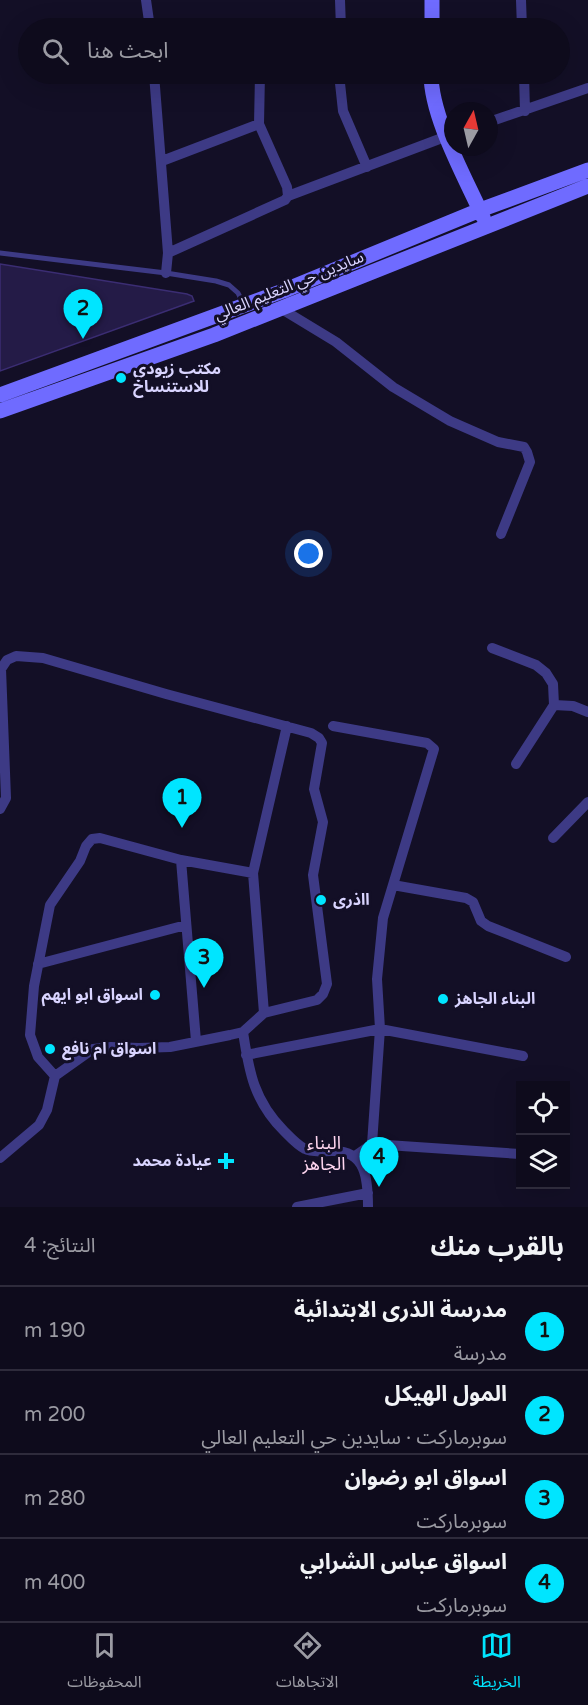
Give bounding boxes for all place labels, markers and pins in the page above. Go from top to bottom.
pin: 2 [64,290,103,339]
place label: مكتب زيودي للاستنساخ [133,359,221,398]
marker: مكتب زيودي للاستنساخ [114,371,128,385]
pin: 1 [162,778,201,828]
place label: ااذرى [333,890,370,910]
marker: ااذرى [314,893,328,907]
pin: 3 [184,938,224,988]
place label: اسواق ابو ايهم [41,985,143,1007]
marker: اسواق ابو ايهم [148,988,162,1002]
place label: البناء الجاهز [454,989,535,1009]
marker: البناء الجاهز [436,992,450,1006]
place label: اسواق ام نافع [62,1039,156,1061]
marker: اسواق ام نافع [43,1042,57,1056]
pin: 4 [360,1138,398,1187]
place label: عيادة محمد [133,1151,212,1171]
marker: عيادة محمد [217,1152,235,1170]

